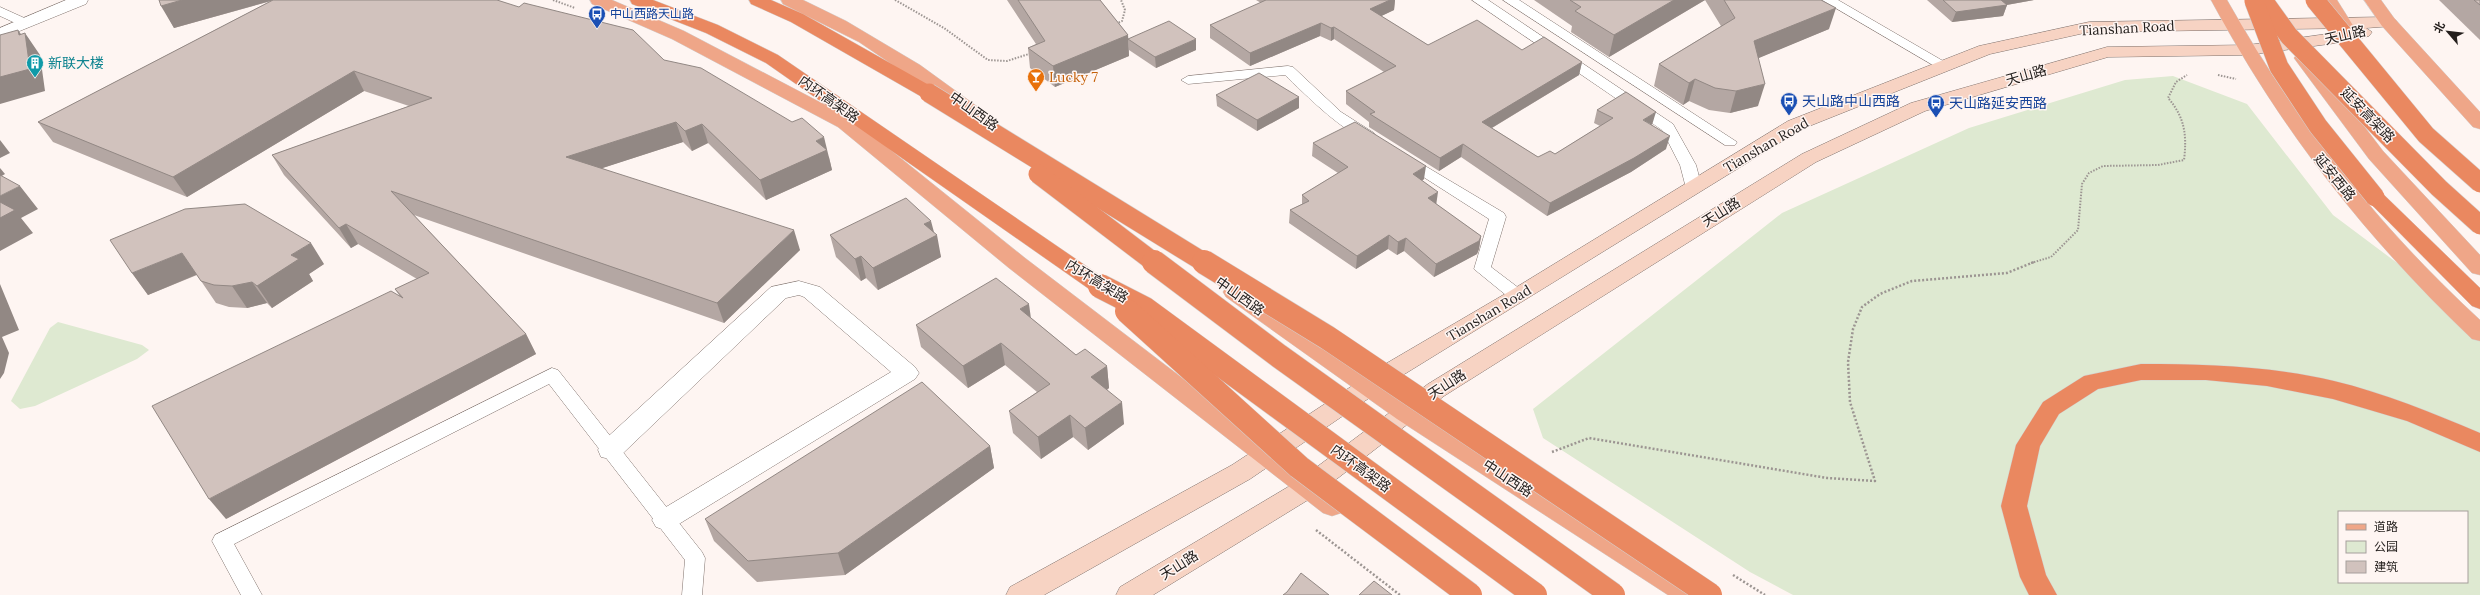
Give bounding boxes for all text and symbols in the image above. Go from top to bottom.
bus stop icon: 中山西路天山路 [587,4,607,29]
place label: 中山西路天山路 [610,6,694,21]
north arrow [2428,12,2468,52]
street label: Tianshan Road [2079,17,2175,39]
text: 北 [2430,19,2448,35]
street label: 天山路 [2323,22,2367,48]
building icon: 新联大楼 [25,53,45,78]
place label: 新联大楼 [48,54,104,72]
street label: 天山路 [2003,61,2049,89]
bar icon: Lucky 7 [1026,67,1046,92]
place label: Lucky 7 [1049,68,1098,86]
street label: 内环高架路 [795,72,863,126]
street label: 延安高架路 [2337,84,2399,146]
street label: 中山西路 [946,88,1002,134]
bus stop icon: 天山路中山西路 [1779,91,1799,116]
place label: 天山路中山西路 [1802,92,1900,110]
bus stop icon: 天山路延安西路 [1926,93,1946,118]
place label: 天山路延安西路 [1949,94,2047,112]
street label: Tianshan Road [1720,113,1812,177]
street label: 延安西路 [2310,150,2360,204]
street label: 天山路 [1698,193,1744,231]
street label: 内环高架路 [1062,255,1132,307]
street label: 中山西路 [1212,273,1268,319]
street label: Tianshan Road [1443,281,1535,345]
street label: 天山路 [1424,365,1470,403]
street label: 内环高架路 [1327,440,1395,496]
street label: 中山西路 [1480,455,1536,501]
legend [2338,511,2468,583]
text: 道路 [2374,519,2398,534]
text: 公园 [2374,539,2398,554]
street label: 天山路 [1156,546,1202,584]
text: 建筑 [2374,559,2398,574]

